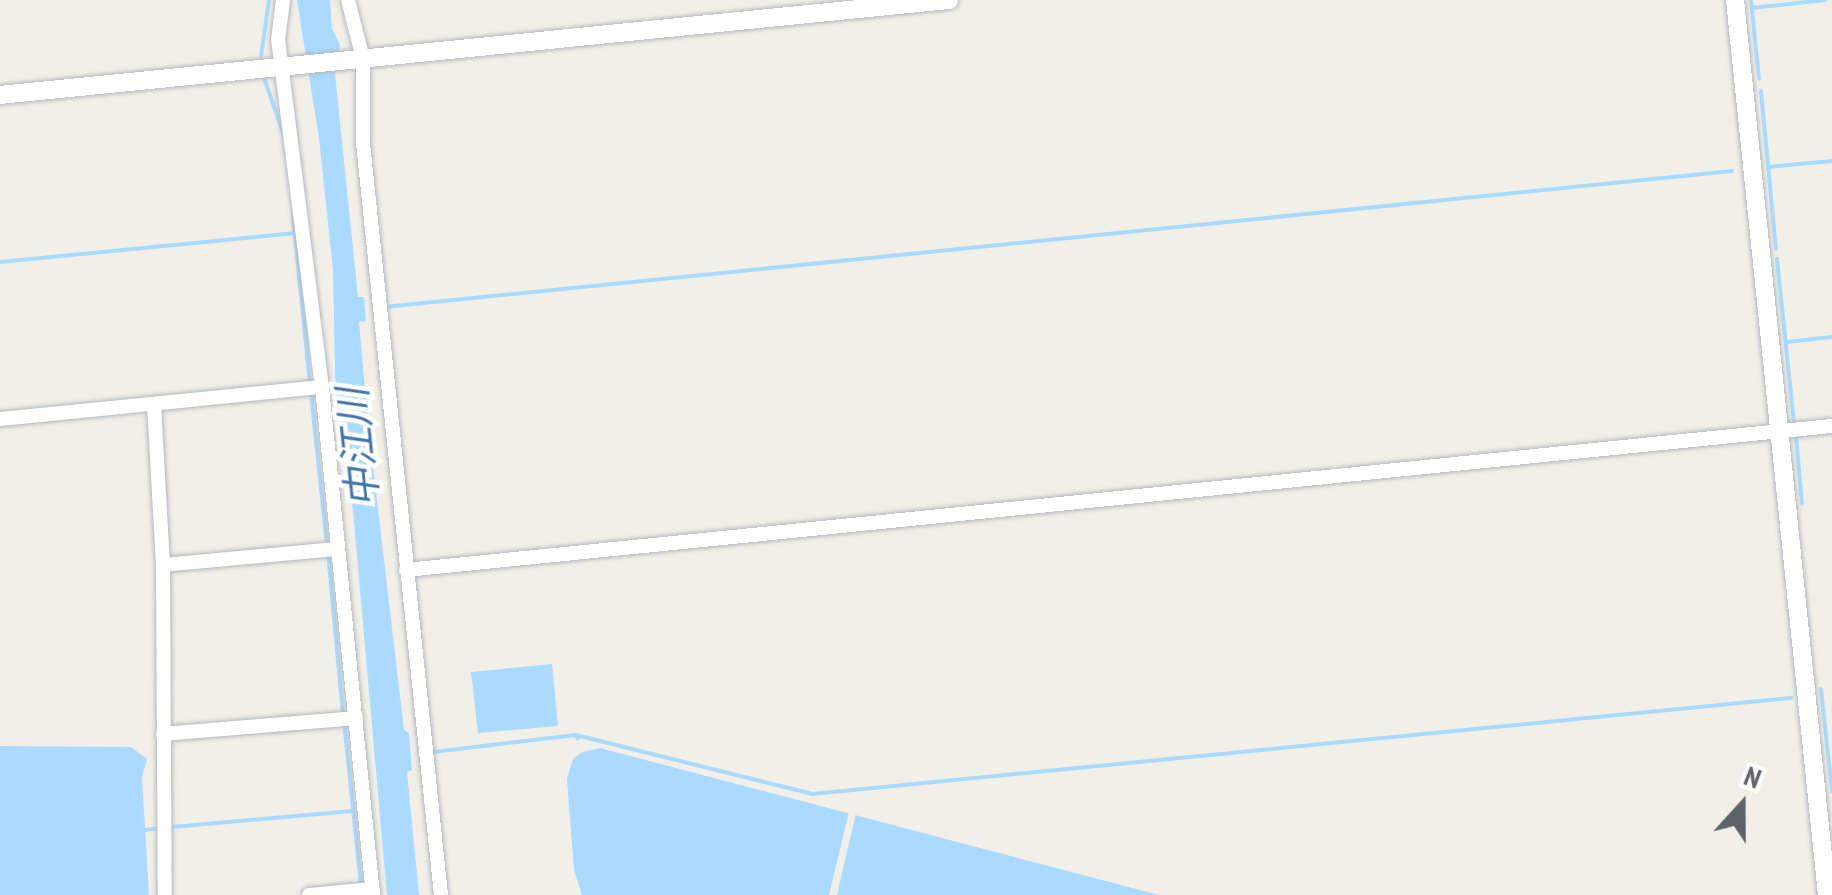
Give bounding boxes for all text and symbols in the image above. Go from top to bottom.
water label: 中江川 [327,386,387,510]
north arrow [1692,755,1792,855]
text: N [1739,757,1767,797]

